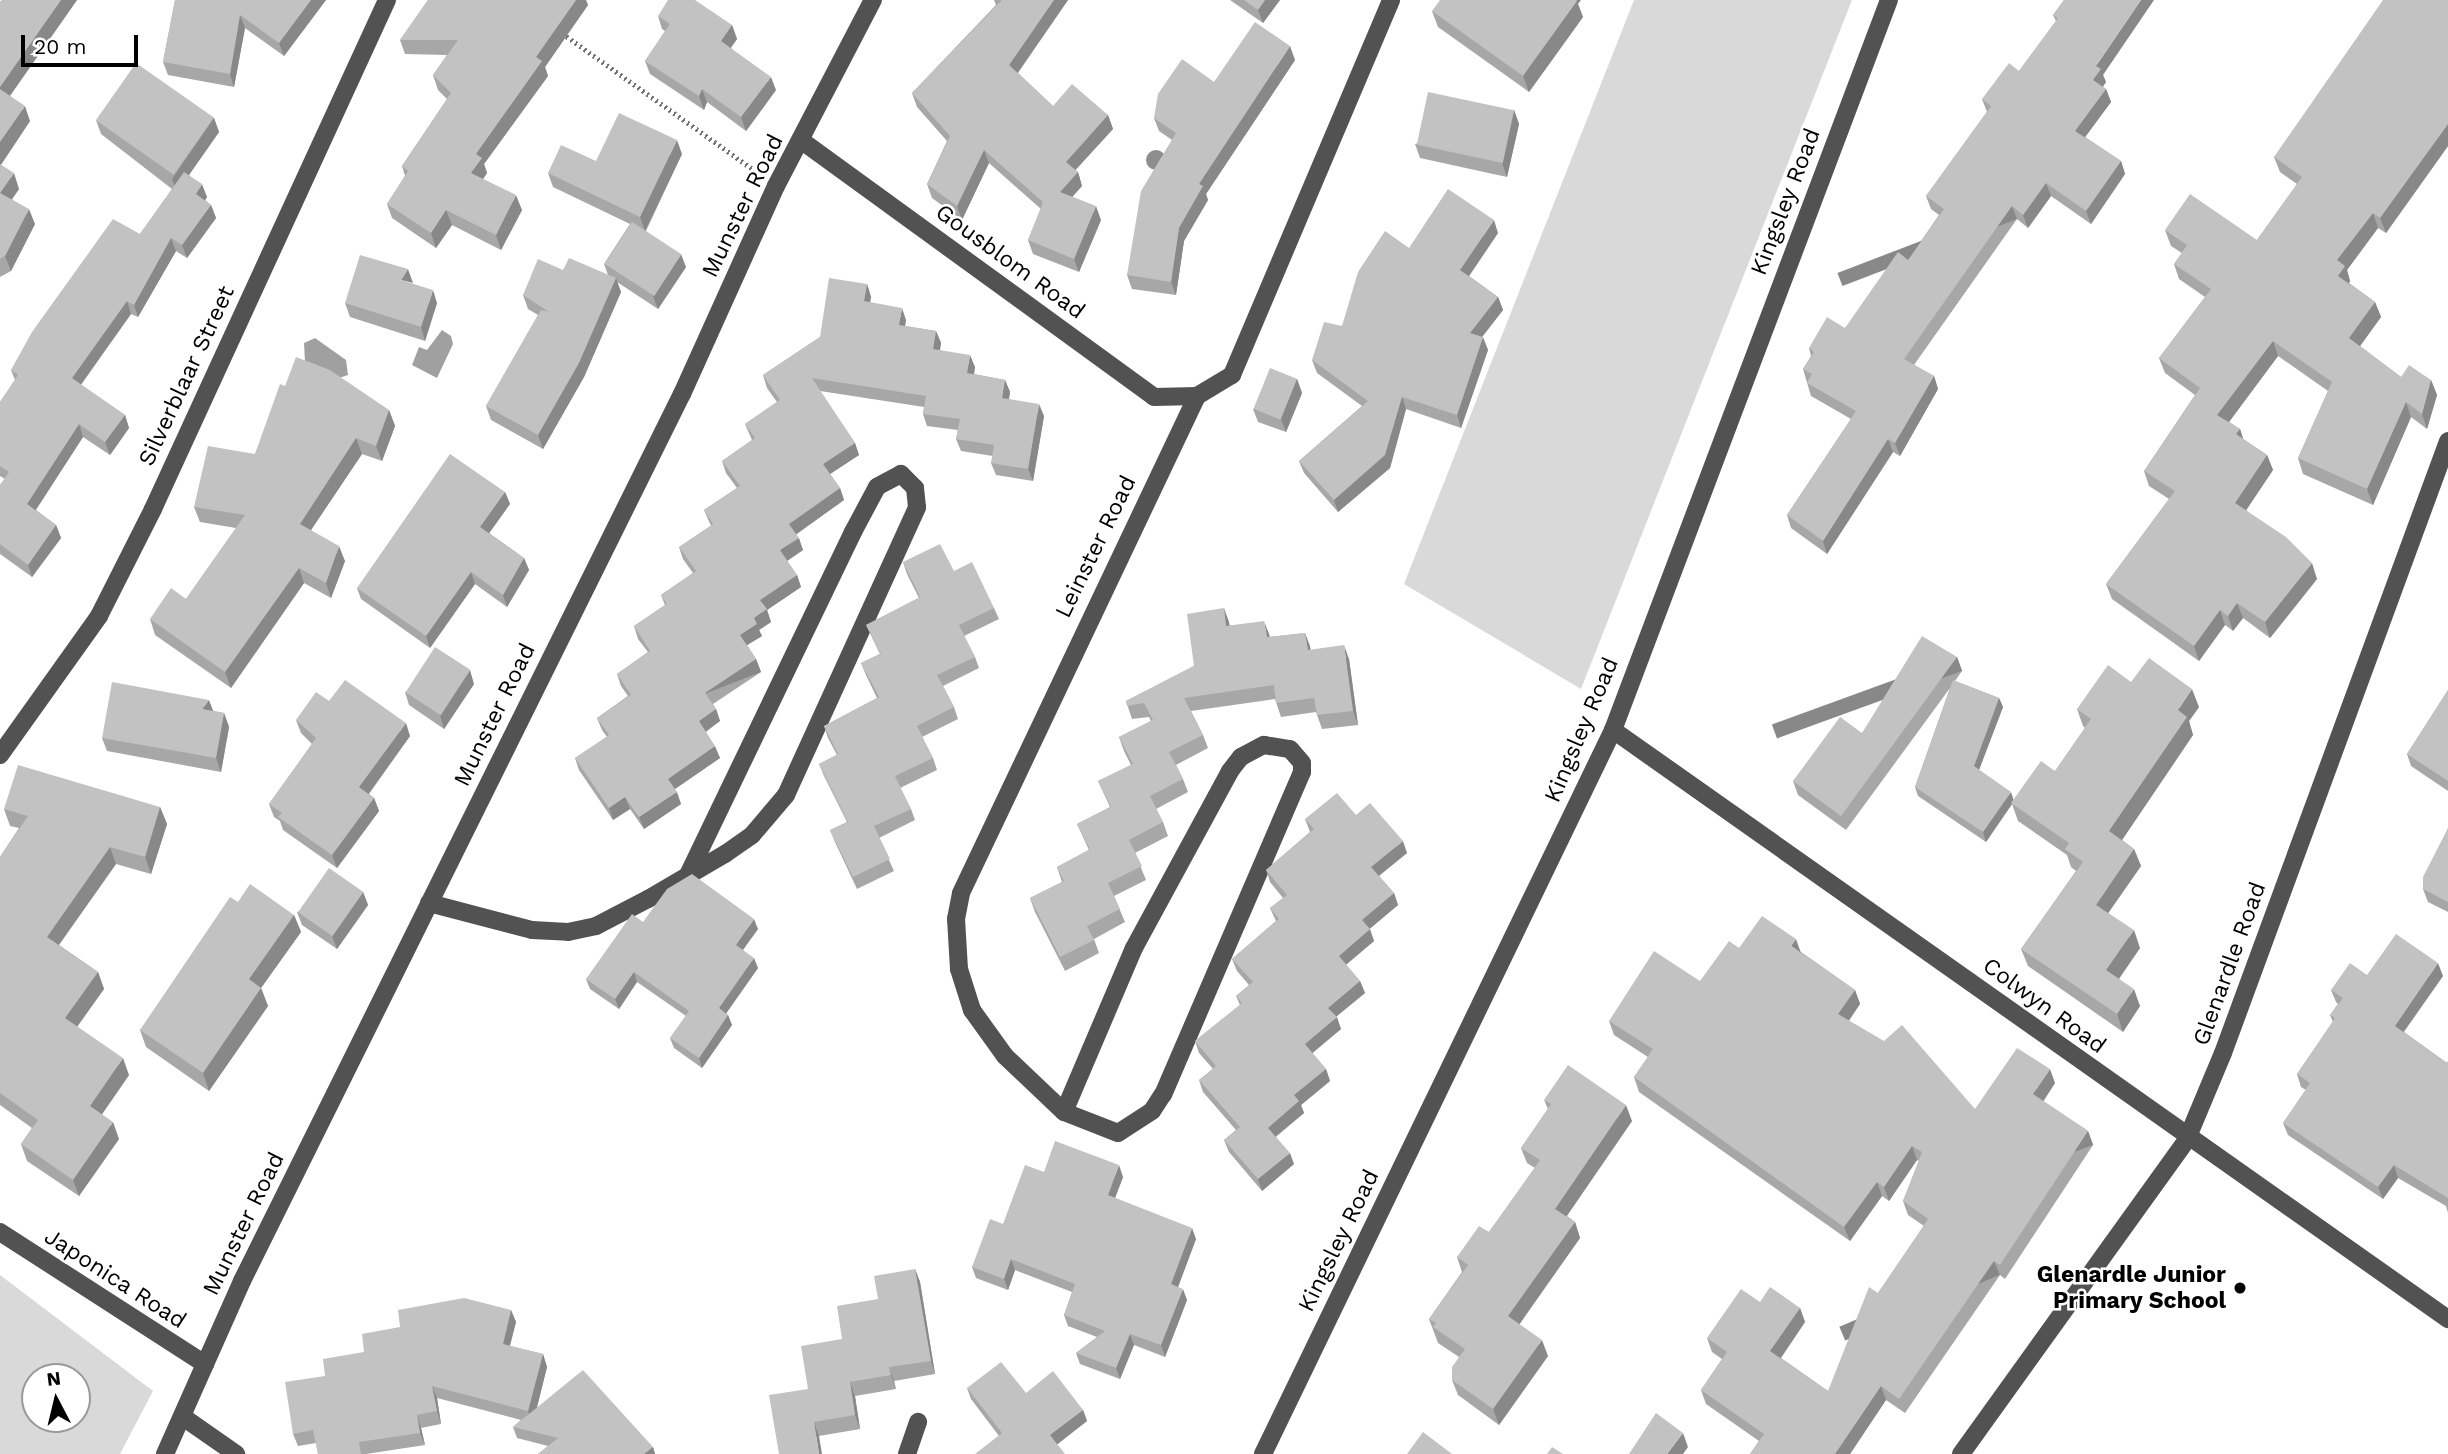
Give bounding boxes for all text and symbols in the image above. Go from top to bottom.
scale bar [24,21,142,65]
text: 20 m [34,34,86,59]
street label: Kingsley Road [1745,125,1827,279]
street label: Munster Road [696,130,790,282]
street label: Gousblom Road [930,199,1090,325]
street label: Silverblaar Street [133,281,241,471]
street label: Leinster Road [1050,471,1142,623]
street label: Munster Road [448,639,542,791]
street label: Kingsley Road [1539,653,1625,807]
street label: Glenardle Road [2188,878,2272,1050]
street label: Colwyn Road [1977,952,2111,1060]
street label: Munster Road [197,1148,291,1300]
street label: Kingsley Road [1293,1165,1385,1317]
street label: Japonica Road [39,1223,191,1335]
place label: Glenardle Junior Primary School [2036,1261,2226,1315]
marker: Glenardle Junior Primary School [2232,1280,2248,1296]
north arrow [21,1363,91,1433]
text: N [45,1366,62,1391]

